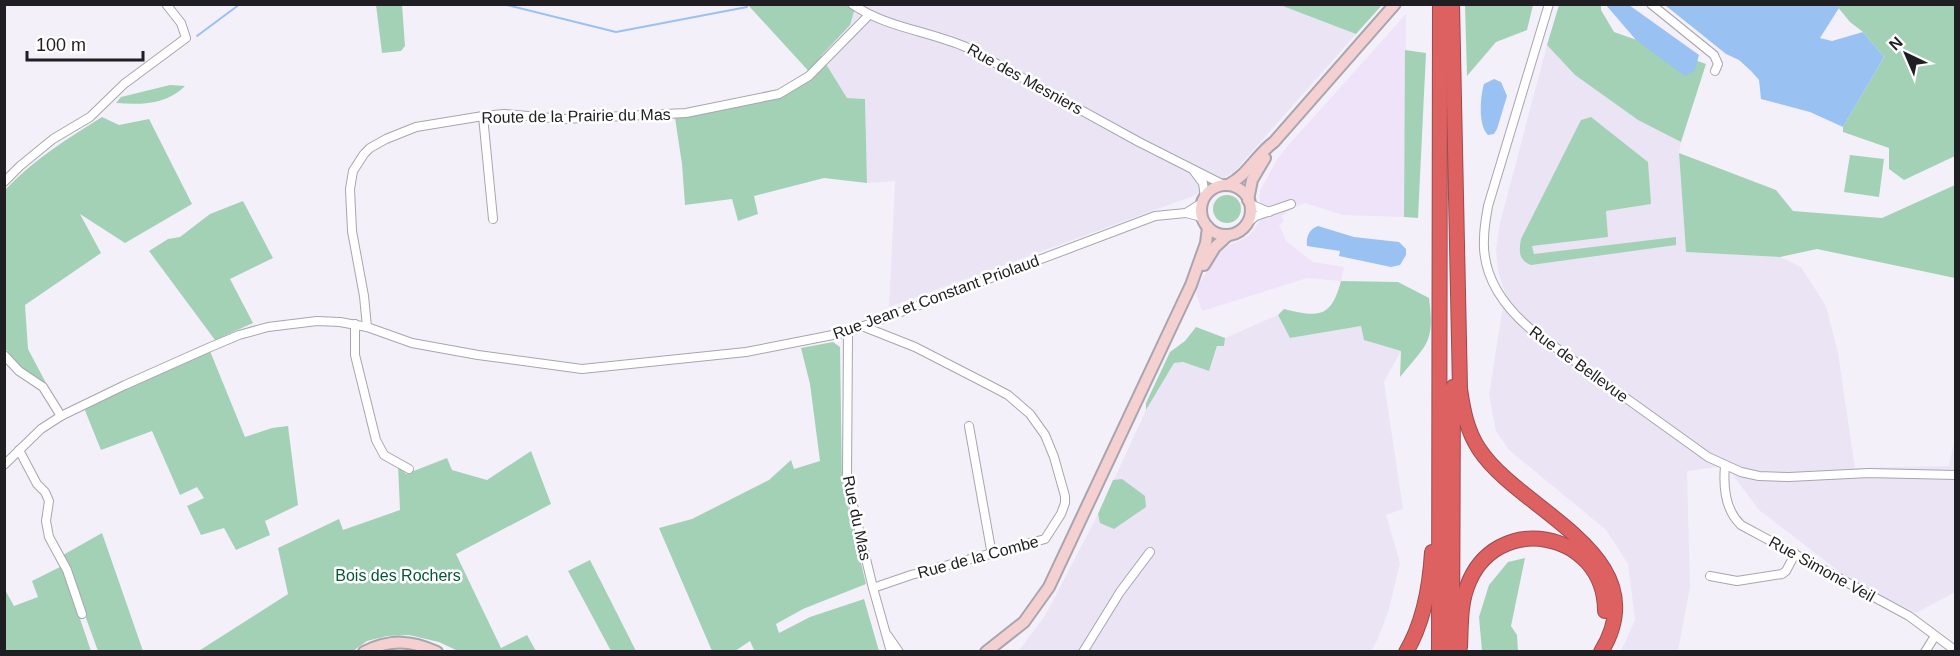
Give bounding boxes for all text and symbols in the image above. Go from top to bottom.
scale bar [27,24,142,62]
north arrow [1876,24,1936,84]
text: N [1886,33,1906,54]
text: 100 m [36,35,86,55]
street label: Rue des Mesniers [964,40,1086,118]
street label: Route de la Prairie du Mas [481,106,671,126]
street label: Rue Jean et Constant Priolaud [831,252,1041,342]
street label: Rue de Bellevue [1527,323,1632,405]
street label: Rue du Mas [840,474,874,562]
street label: Rue de la Combe [916,533,1040,581]
street label: Rue Simone Veil [1766,533,1878,605]
park label: Bois des Rochers [335,567,461,584]

